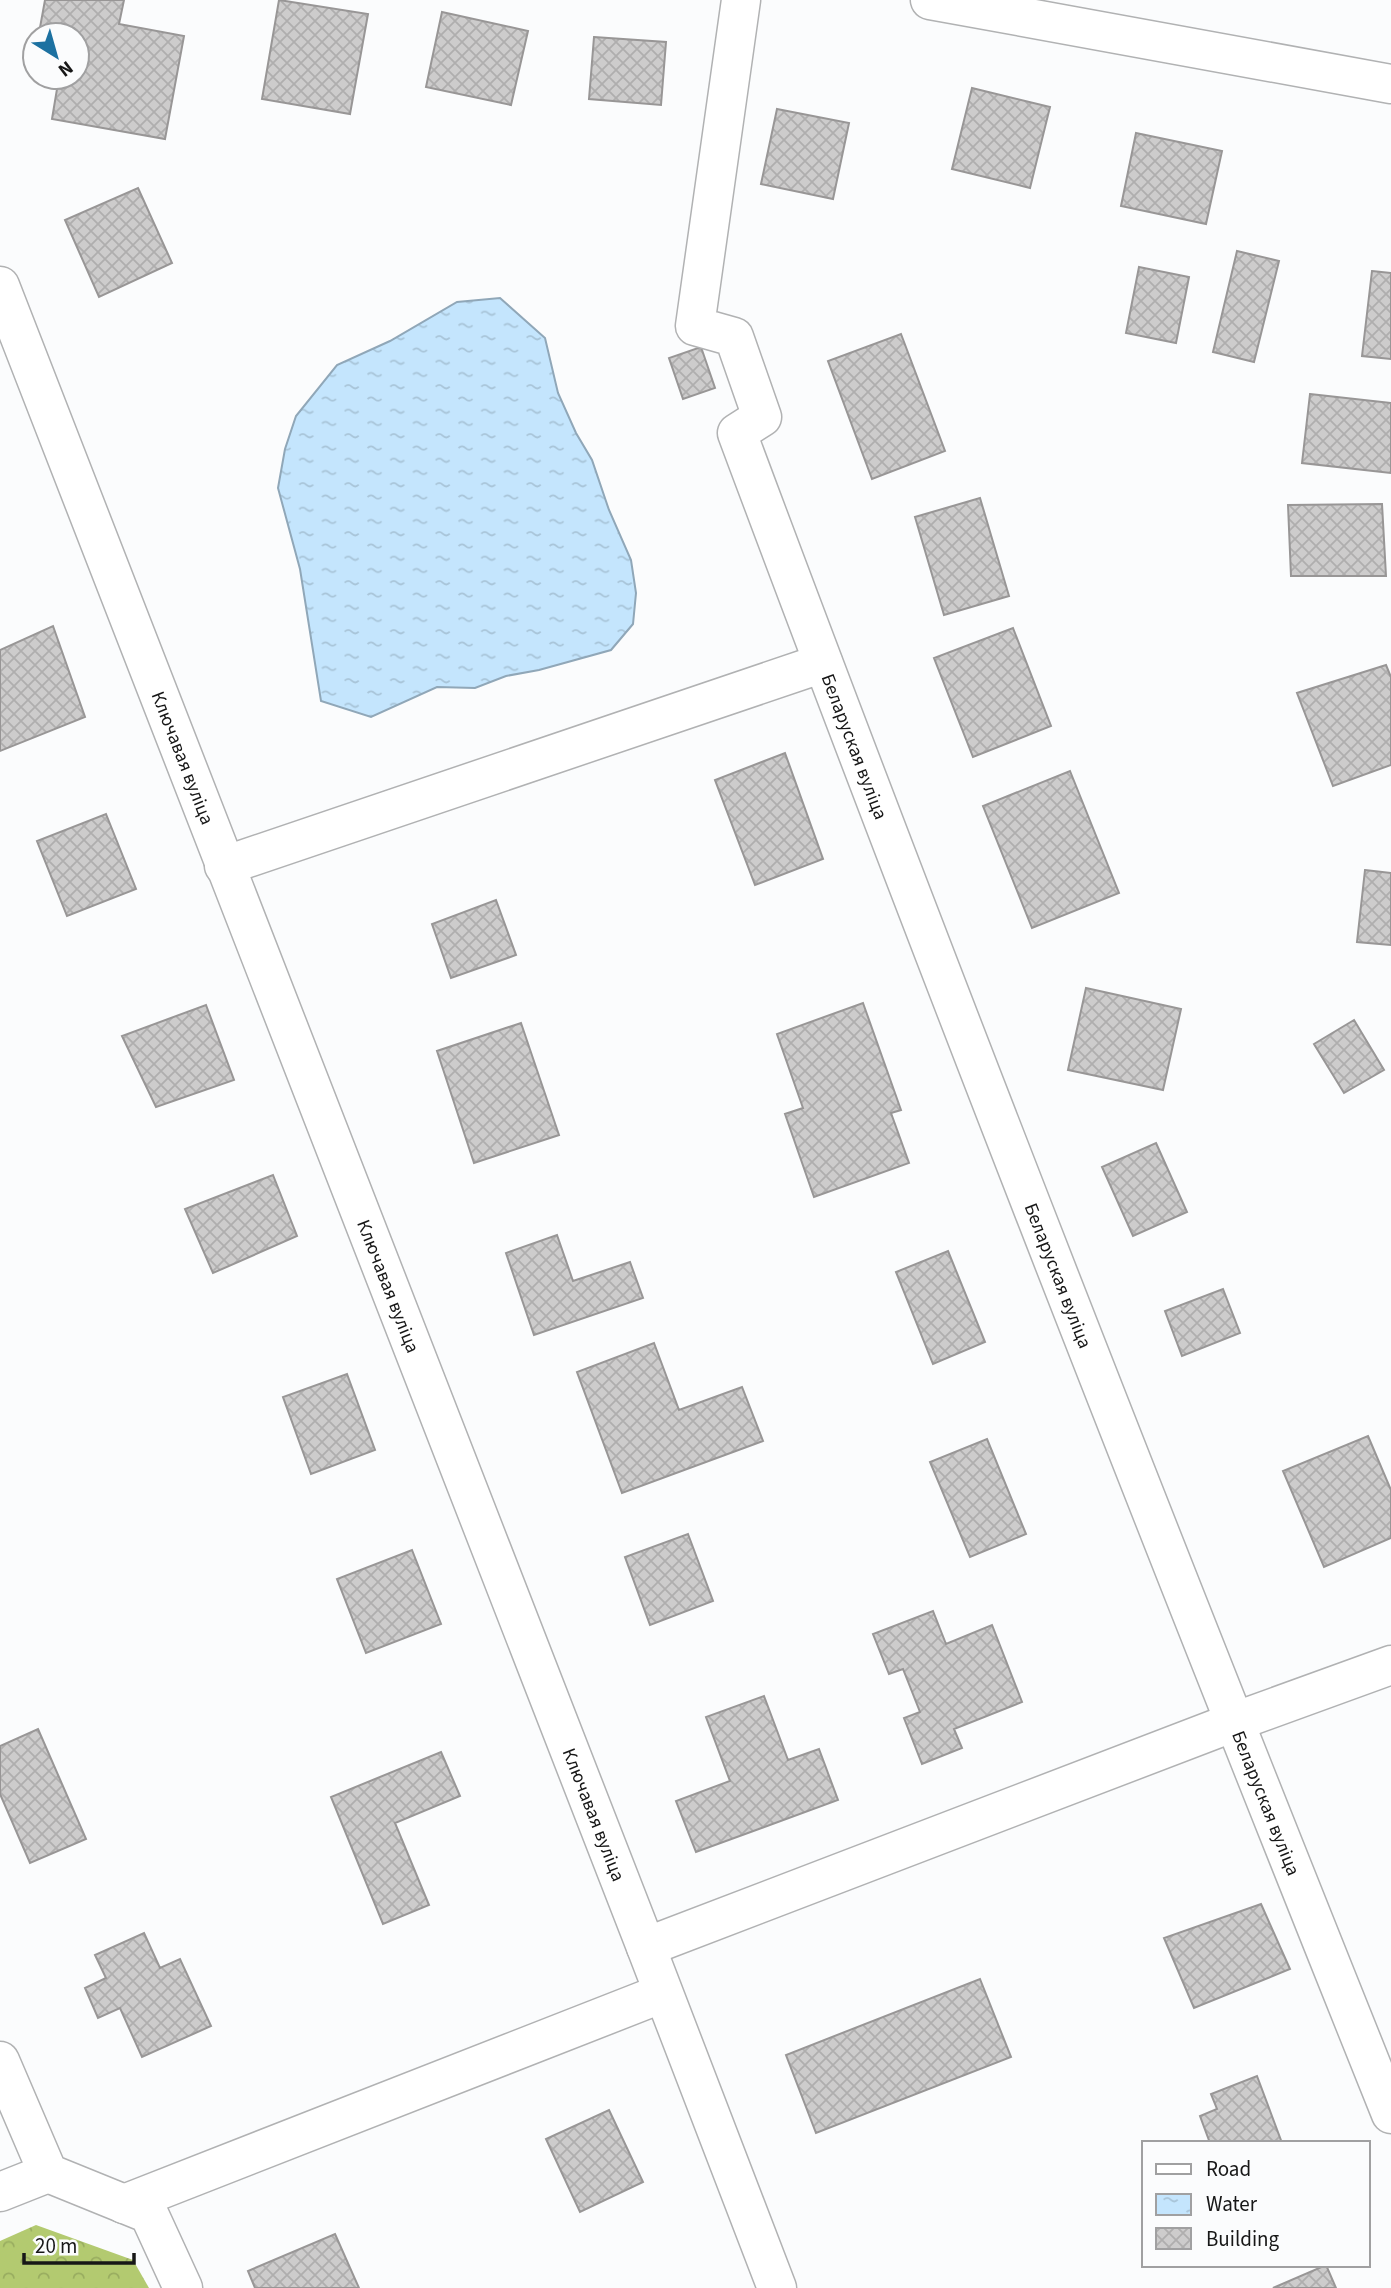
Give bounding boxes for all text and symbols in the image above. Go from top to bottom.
north arrow [21,21,91,91]
text: N [52,54,79,83]
street label: Беларуская вуліца [814,670,894,824]
street label: Ключавая вуліца [144,688,220,829]
street label: Беларуская вуліца [1017,1199,1098,1353]
street label: Ключавая вуліца [349,1216,426,1357]
street label: Беларуская вуліца [1224,1727,1306,1880]
street label: Ключавая вуліца [555,1744,631,1886]
legend [1142,2141,1370,2267]
text: Road [1206,2154,1251,2184]
text: Water [1206,2189,1258,2219]
scale bar [24,2222,135,2266]
text: Building [1206,2224,1280,2254]
text: 20 m [35,2231,77,2261]

